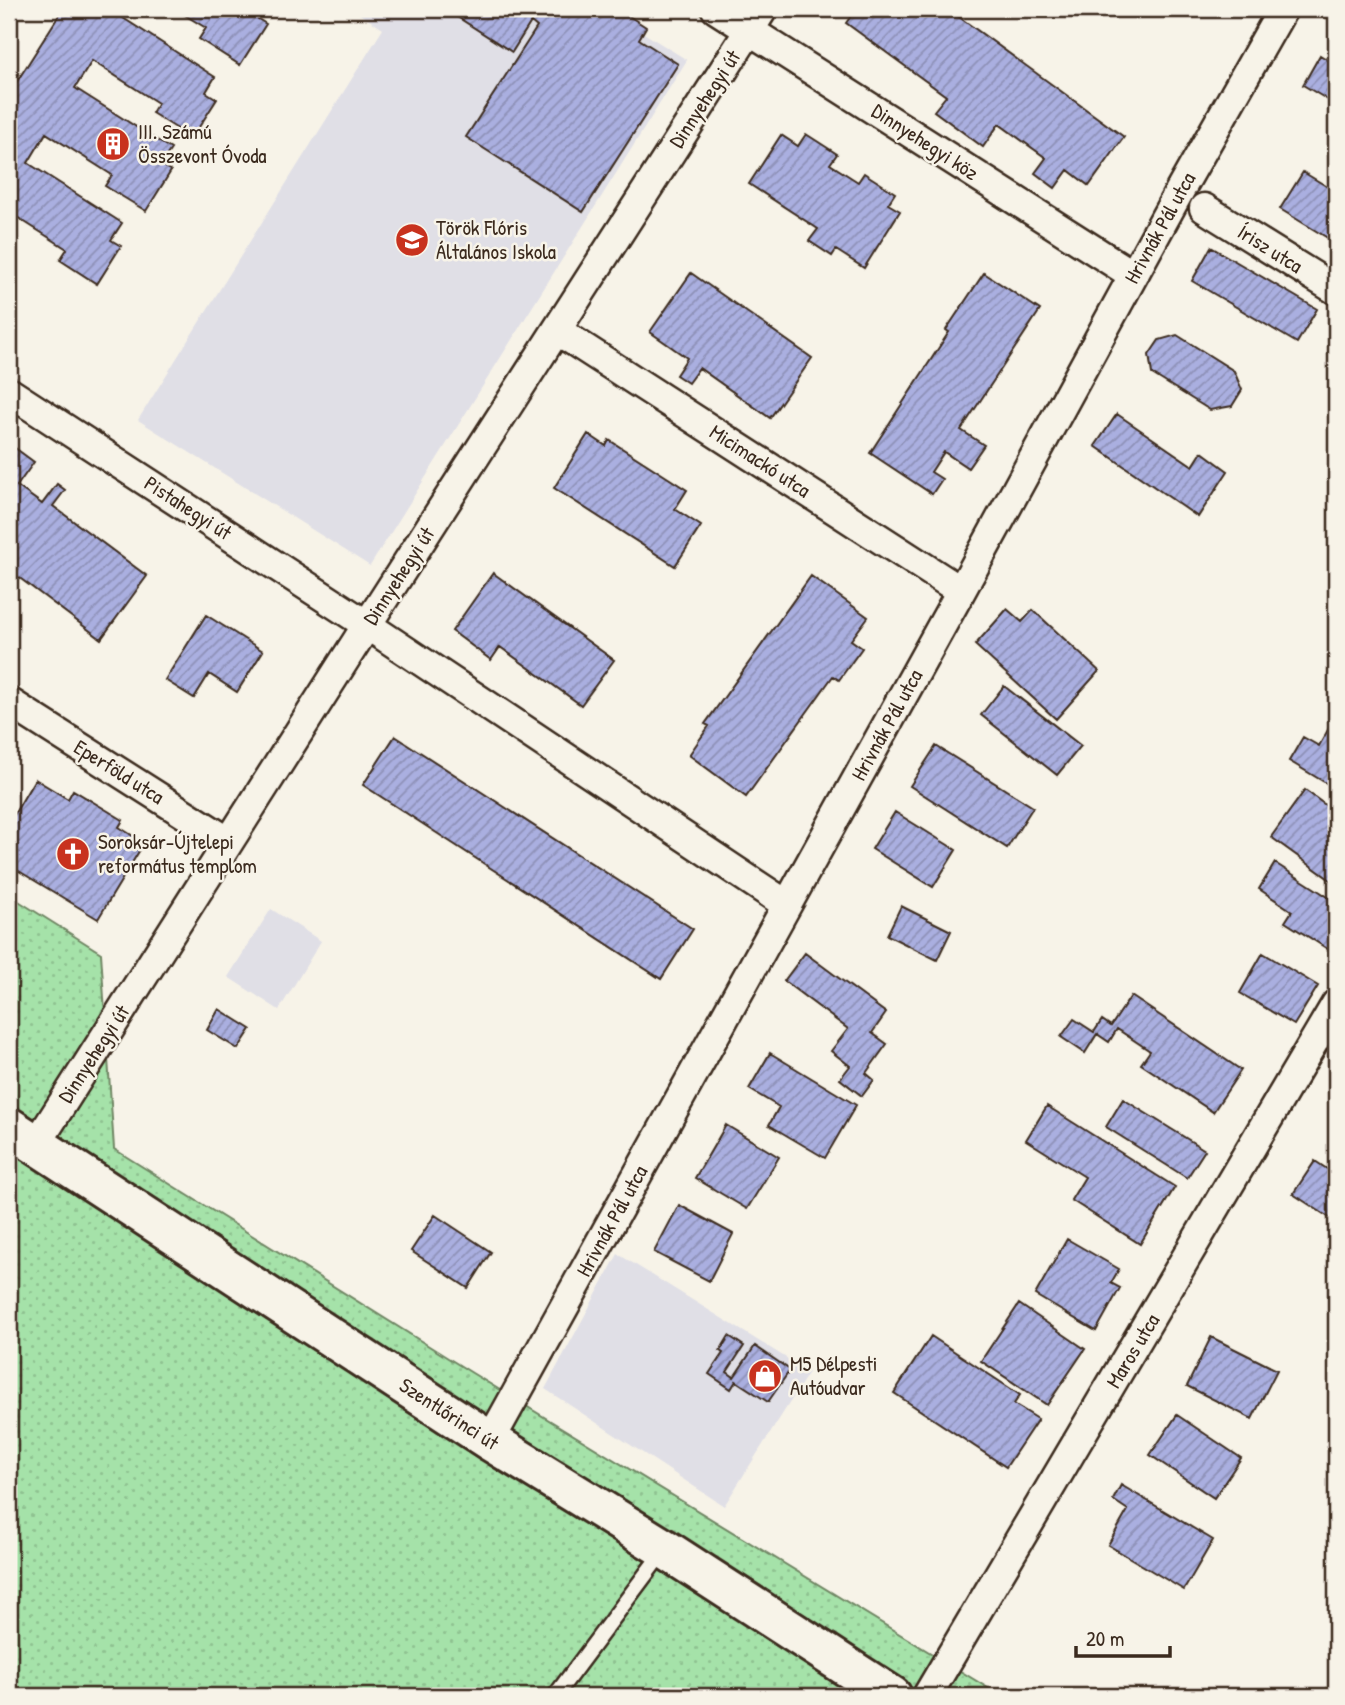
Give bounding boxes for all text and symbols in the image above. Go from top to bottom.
street label: Dinnyehegyi út [662,43,748,153]
street label: Dinnyehegyi köz [866,96,984,187]
place label: III. Számú Összevont Óvoda [138,117,267,170]
building icon: III. Számú Összevont Óvoda [94,125,132,163]
street label: Hrivnák Pál utca [1117,167,1202,289]
place label: Török Flóris Általános Iskola [436,213,556,266]
street label: Írisz utca [1232,217,1308,280]
school or university icon: Török Flóris Általános Iskola [393,221,431,259]
street label: Micimackó utca [704,417,816,504]
street label: Pistahegyi út [139,468,238,547]
street label: Dinnyehegyi út [356,520,442,630]
street label: Hrivnák Pál utca [844,664,929,786]
street label: Eperföld utca [69,732,170,811]
place label: Soroksár-Újtelepi református templom [98,827,257,880]
church icon: Soroksár-Újtelepi református templom [54,835,92,873]
street label: Dinnyehegyi út [51,998,137,1108]
street label: Hrivnák Pál utca [569,1160,654,1282]
street label: Maros utca [1099,1308,1166,1393]
place label: M5 Délpesti Autóudvar [790,1349,878,1402]
shop icon: M5 Délpesti Autóudvar [746,1357,784,1395]
street label: Szentlőrinci út [394,1371,505,1457]
scale bar [1076,1614,1170,1658]
text: 20 m [1086,1624,1124,1653]

